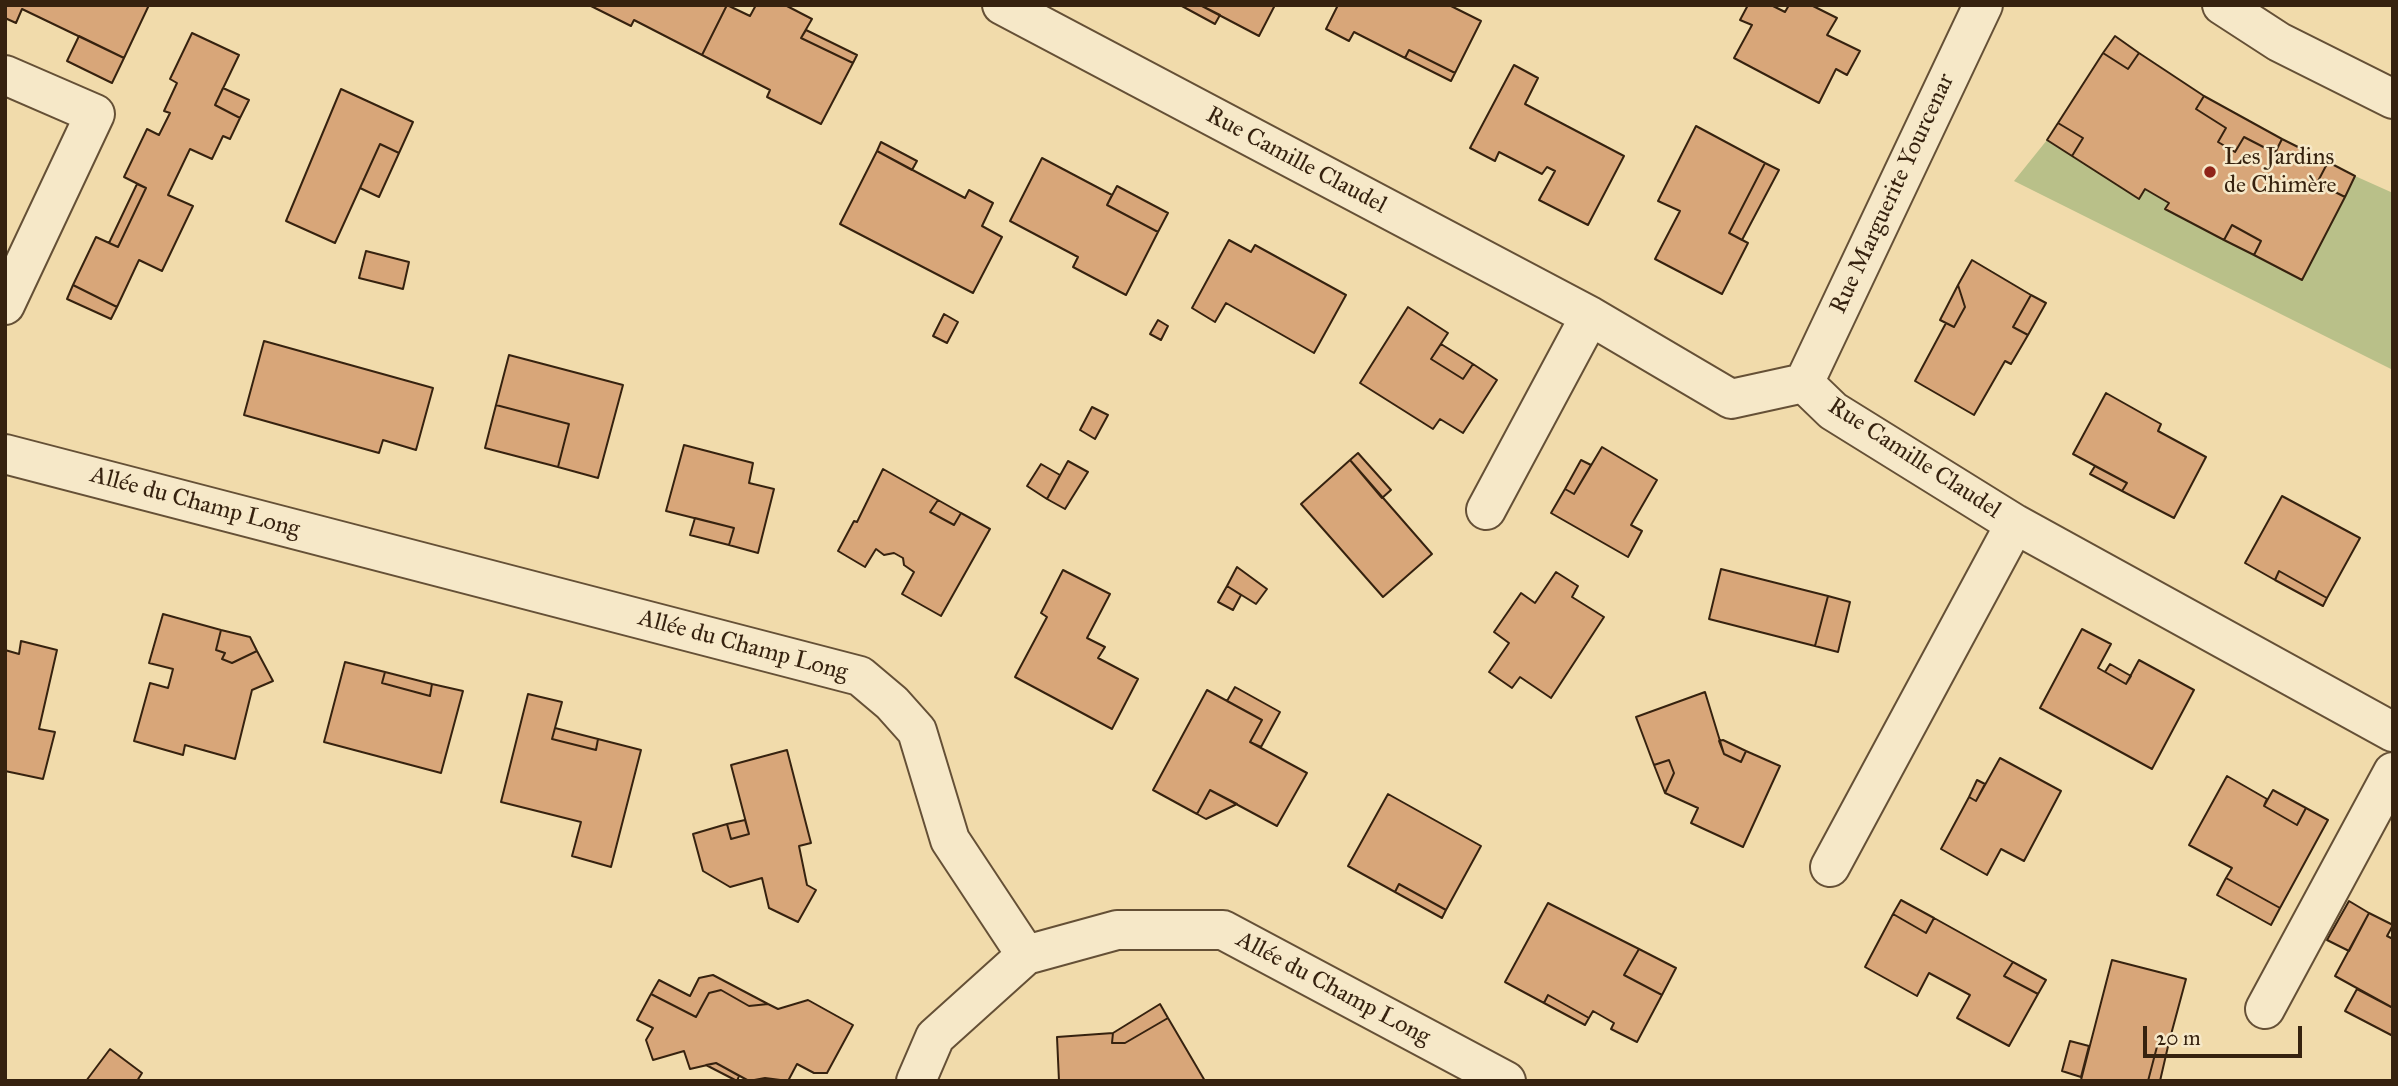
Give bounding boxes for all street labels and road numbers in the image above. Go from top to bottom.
street label: Rue Marguerite Yourcenar [1825,69,1961,319]
street label: Rue Camille Claudel [1201,101,1391,221]
street label: Rue Camille Claudel [1822,392,2006,526]
street label: Allée du Champ Long [87,461,303,545]
street label: Allée du Champ Long [635,604,851,688]
street label: Allée du Champ Long [1231,926,1435,1052]

